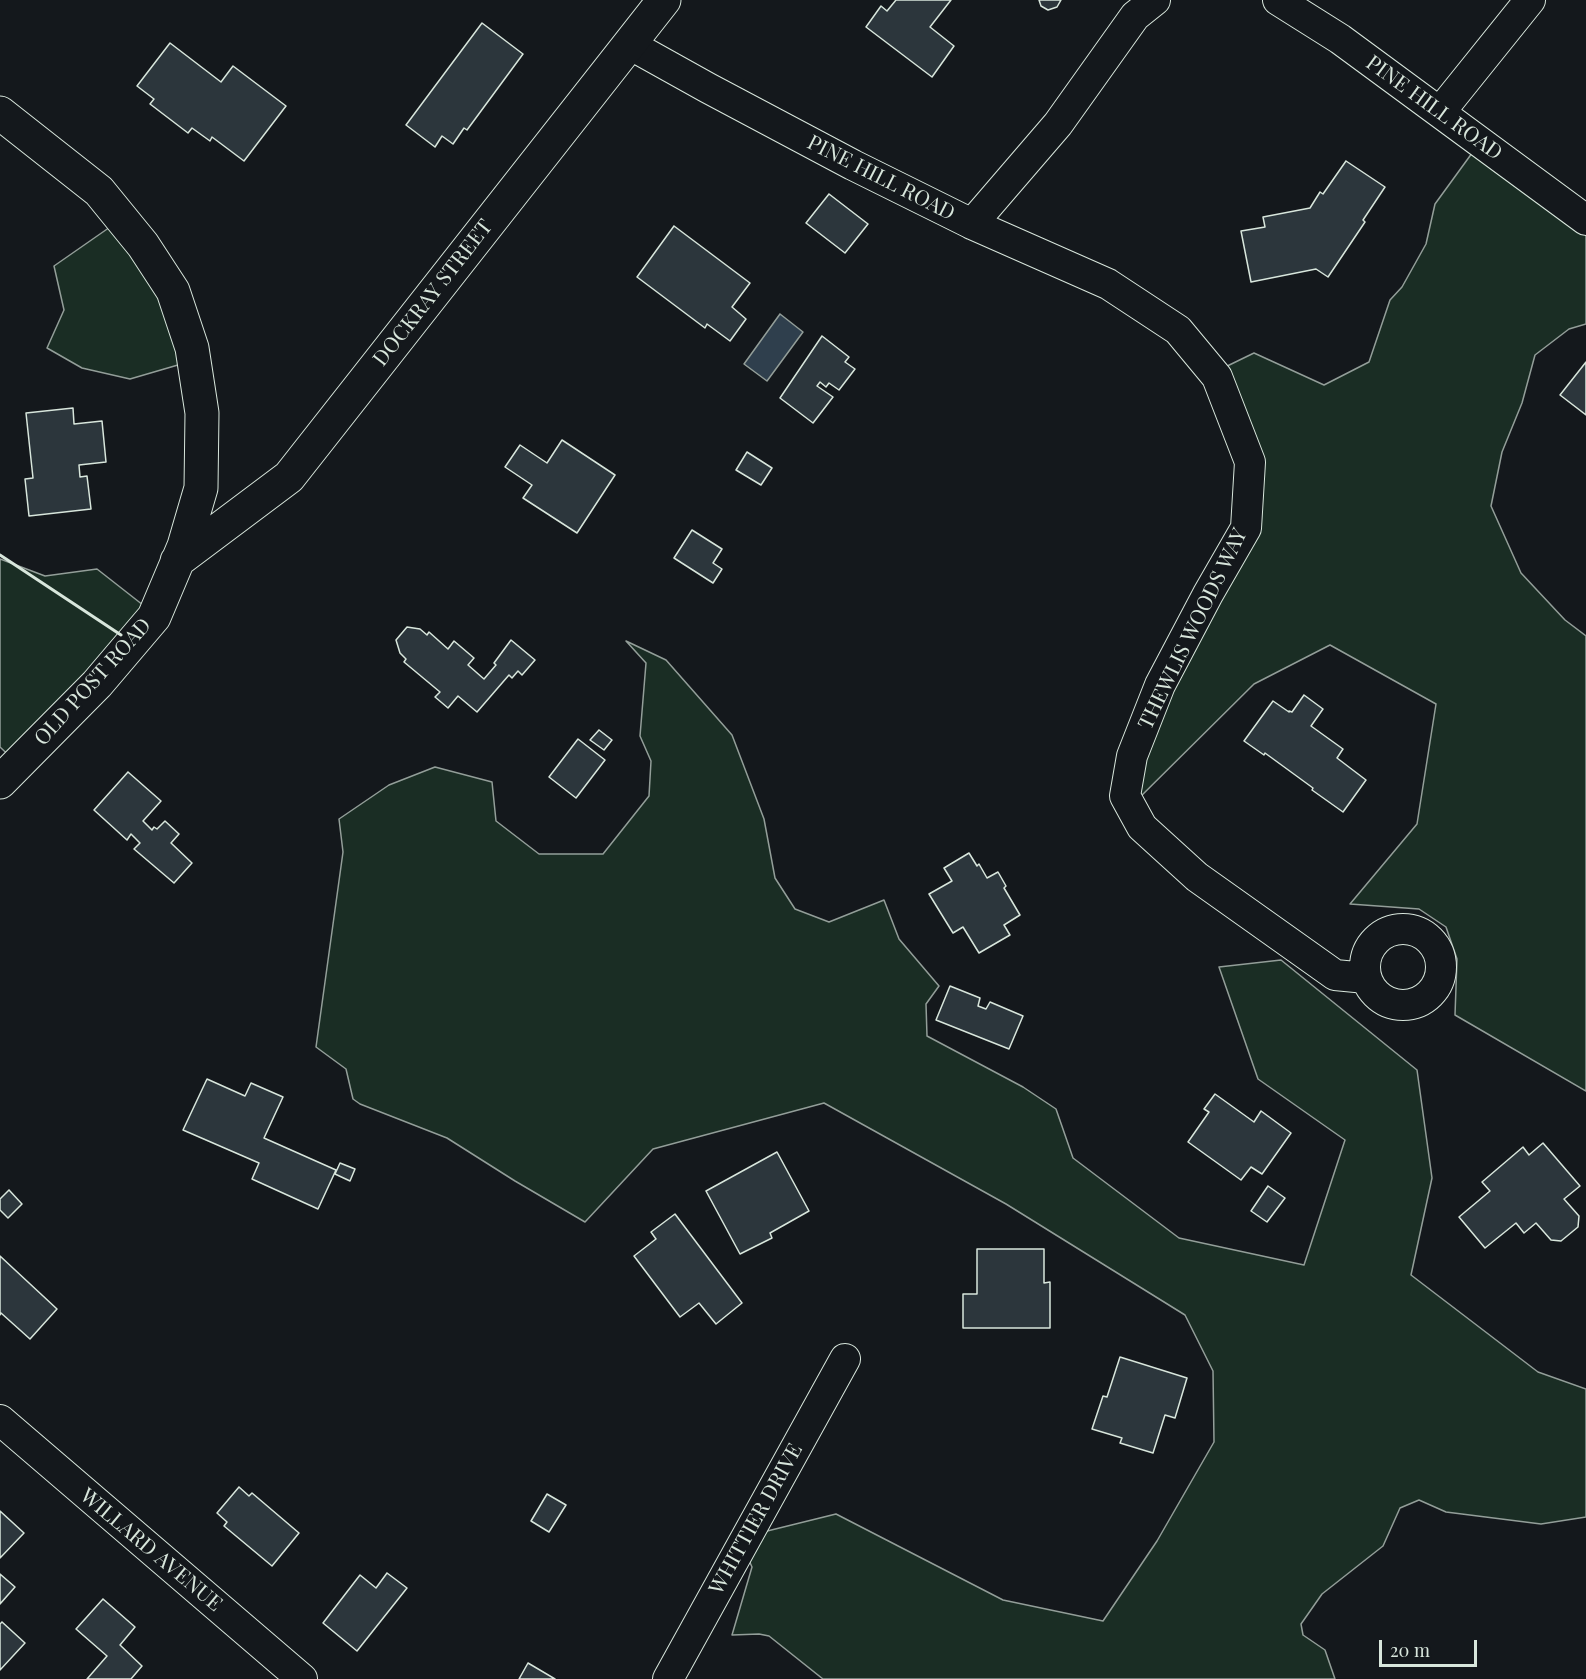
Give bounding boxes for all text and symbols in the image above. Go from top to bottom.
street label: PINE HILL ROAD [1361,50,1507,166]
street label: PINE HILL ROAD [803,130,959,226]
street label: DOCKRAY STREET [368,215,498,371]
street label: THEWLIS WOODS WAY [1133,524,1253,734]
street label: OLD POST ROAD [29,613,157,751]
street label: WHITTIER DRIVE [704,1439,808,1599]
street label: WILLARD AVENUE [75,1483,227,1617]
scale bar [1382,1628,1480,1666]
text: 20 m [1390,1638,1430,1662]

